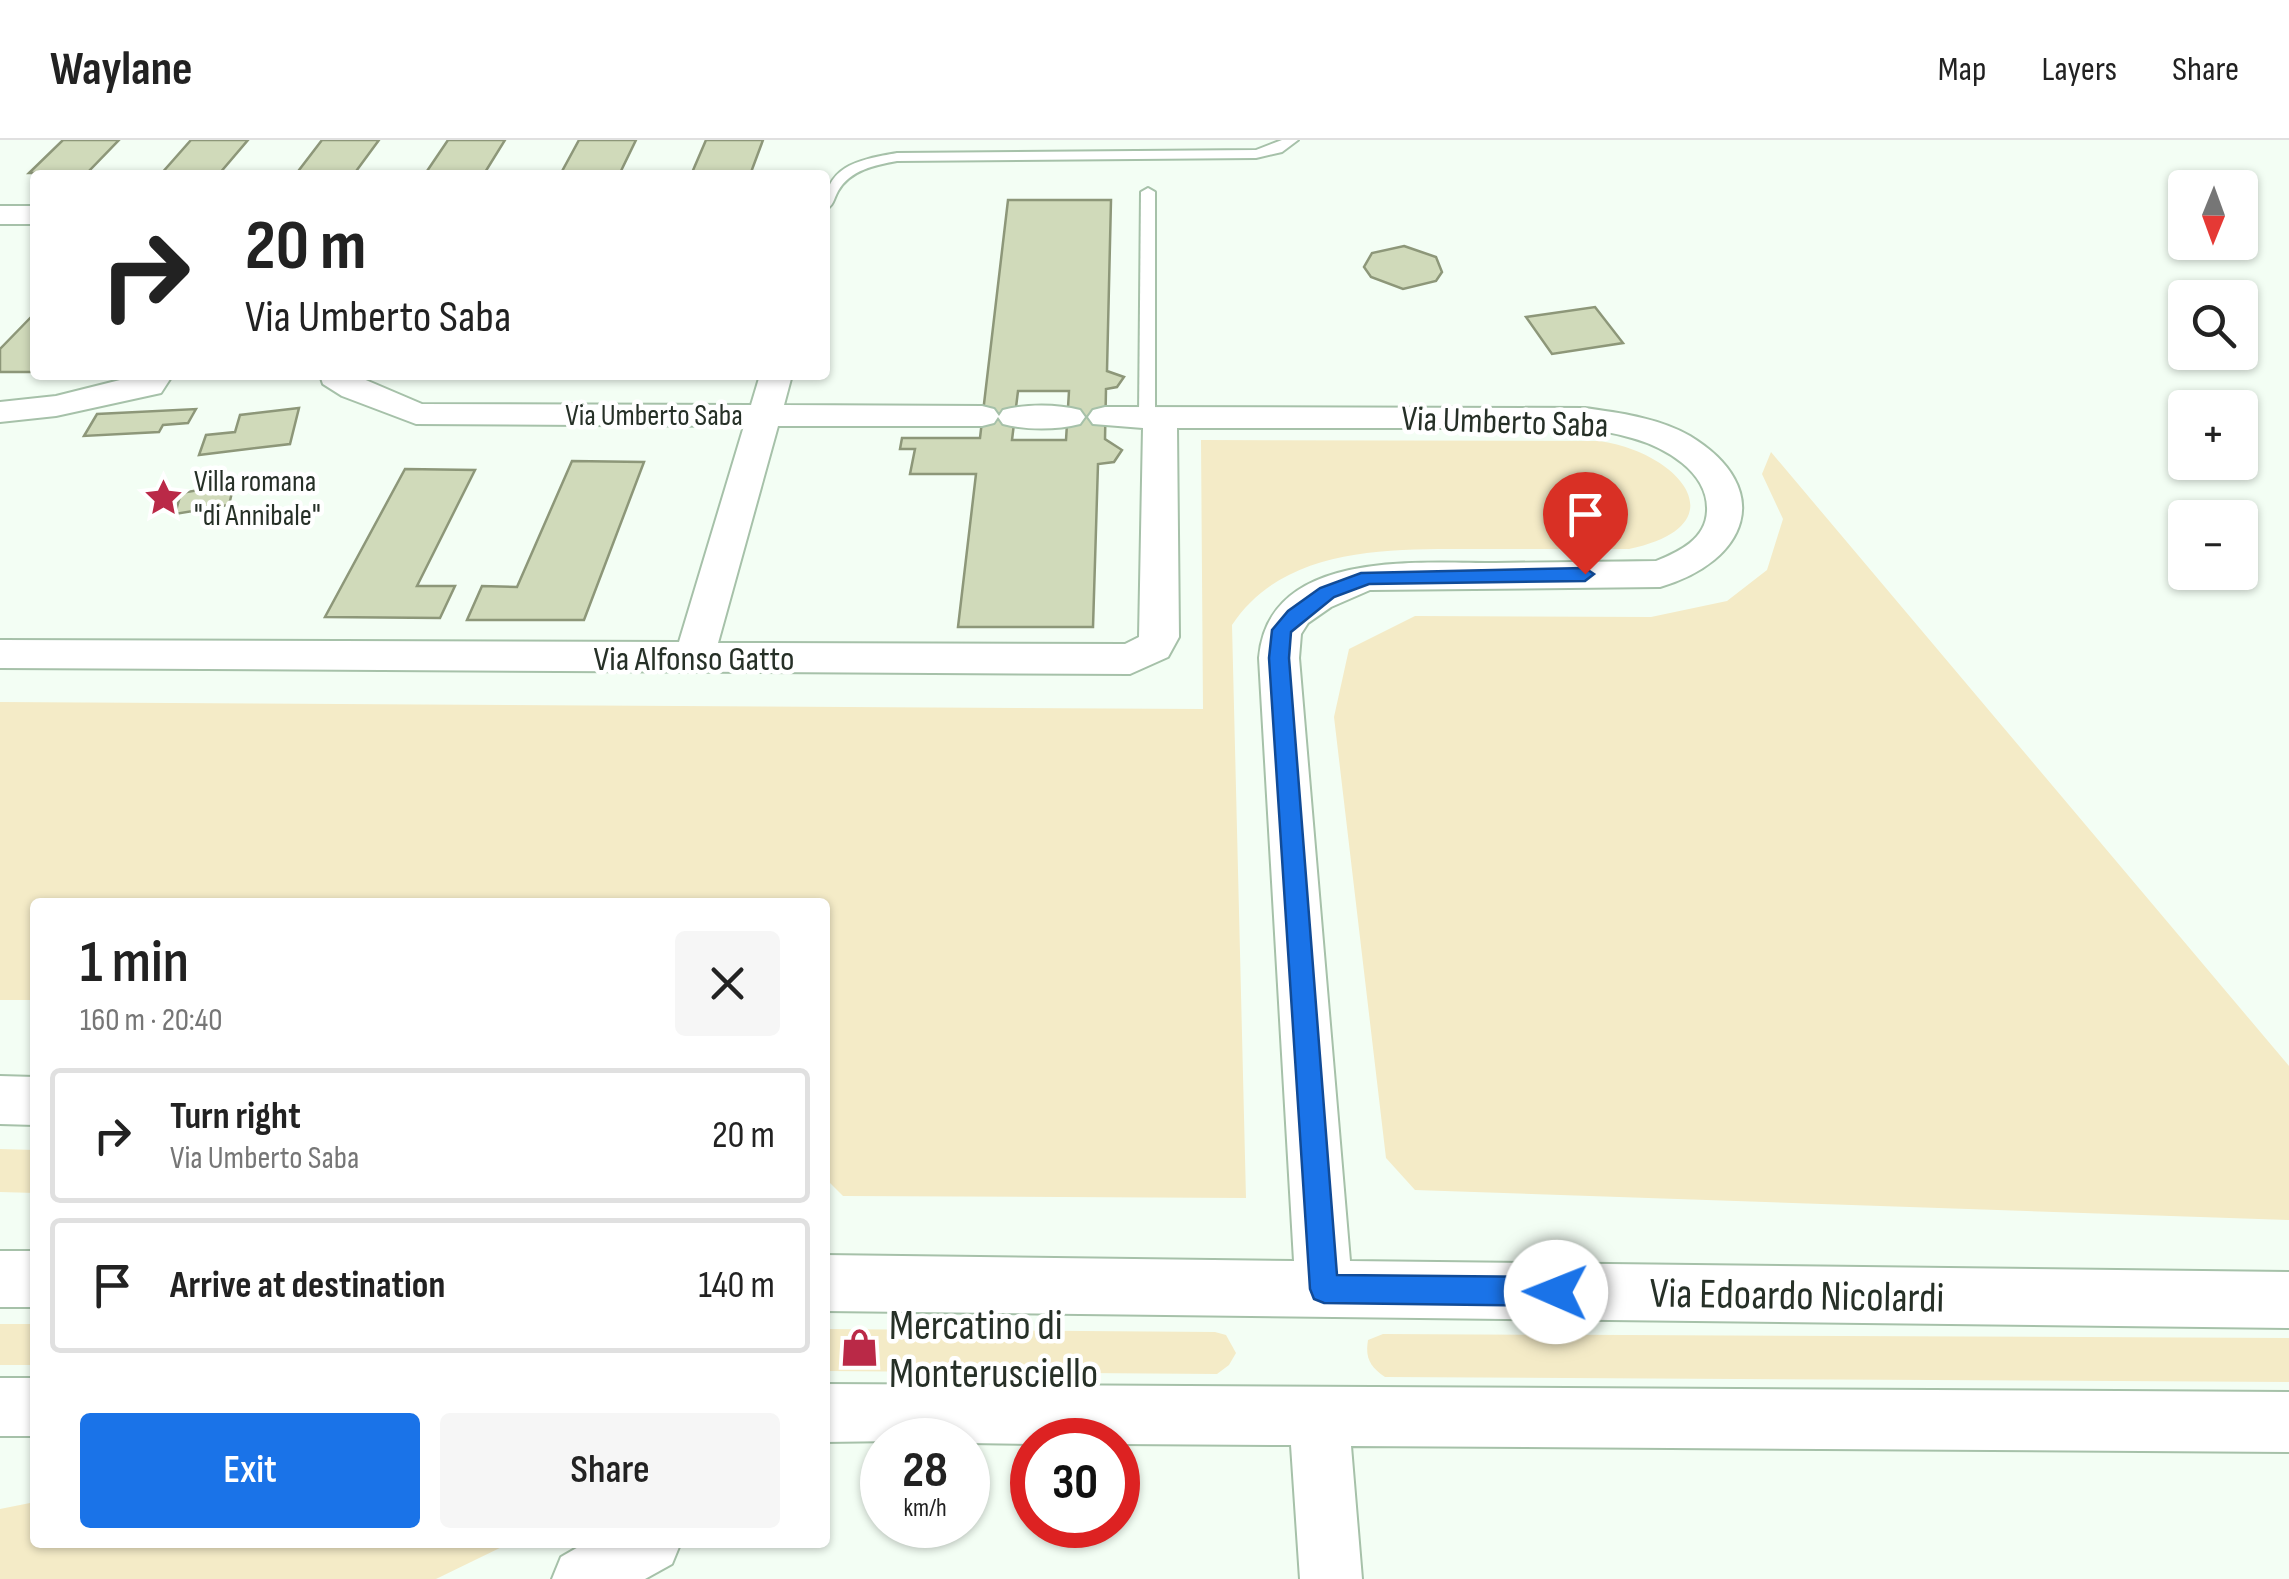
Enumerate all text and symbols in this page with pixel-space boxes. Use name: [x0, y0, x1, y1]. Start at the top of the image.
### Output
text: Waylane: [50, 41, 193, 98]
text: Map: [1938, 48, 1986, 91]
text: Layers: [2041, 48, 2117, 91]
text: Share: [2172, 48, 2239, 91]
north arrow: [2168, 170, 2258, 260]
map controls: [2168, 170, 2258, 590]
text: 20 m: [245, 205, 366, 289]
icon: right: [80, 210, 210, 340]
button: search: [2168, 280, 2258, 370]
text: Via Umberto Saba: [245, 290, 511, 345]
button: +: [2168, 390, 2258, 480]
street label: Via Umberto Saba: [1401, 397, 1609, 448]
street label: Via Umberto Saba: [565, 398, 743, 434]
place label: Villa romana "di Annibale": [194, 464, 321, 534]
pin: [1543, 472, 1628, 575]
place icon: Villa romana "di Annibale": [143, 477, 185, 519]
icon: arrive: [1558, 487, 1613, 542]
button: −: [2168, 500, 2258, 590]
street label: Via Alfonso Gatto: [593, 638, 795, 681]
text: 1 min: [80, 927, 189, 999]
button: close: [675, 931, 780, 1036]
text: 160 m · 20:40: [80, 1001, 222, 1040]
text: Turn right: [170, 1094, 301, 1139]
icon: right: [85, 1108, 140, 1163]
text: 20 m: [712, 1113, 775, 1158]
text: Via Umberto Saba: [170, 1139, 359, 1178]
position arrow: [1504, 1240, 1608, 1344]
icon: arrive: [85, 1258, 140, 1313]
text: Arrive at destination: [170, 1263, 445, 1308]
text: 140 m: [698, 1263, 775, 1308]
street label: Via Edoardo Nicolardi: [1649, 1268, 1945, 1325]
place label: Mercatino di Monterusciello: [889, 1301, 1098, 1400]
shop icon: Mercatino di Monterusciello: [838, 1327, 880, 1369]
button: Exit: [80, 1413, 420, 1528]
button: Share: [440, 1413, 780, 1528]
speed limit sign: 30: [1010, 1418, 1140, 1548]
text: 28: [902, 1441, 948, 1501]
text: km/h: [903, 1493, 947, 1524]

